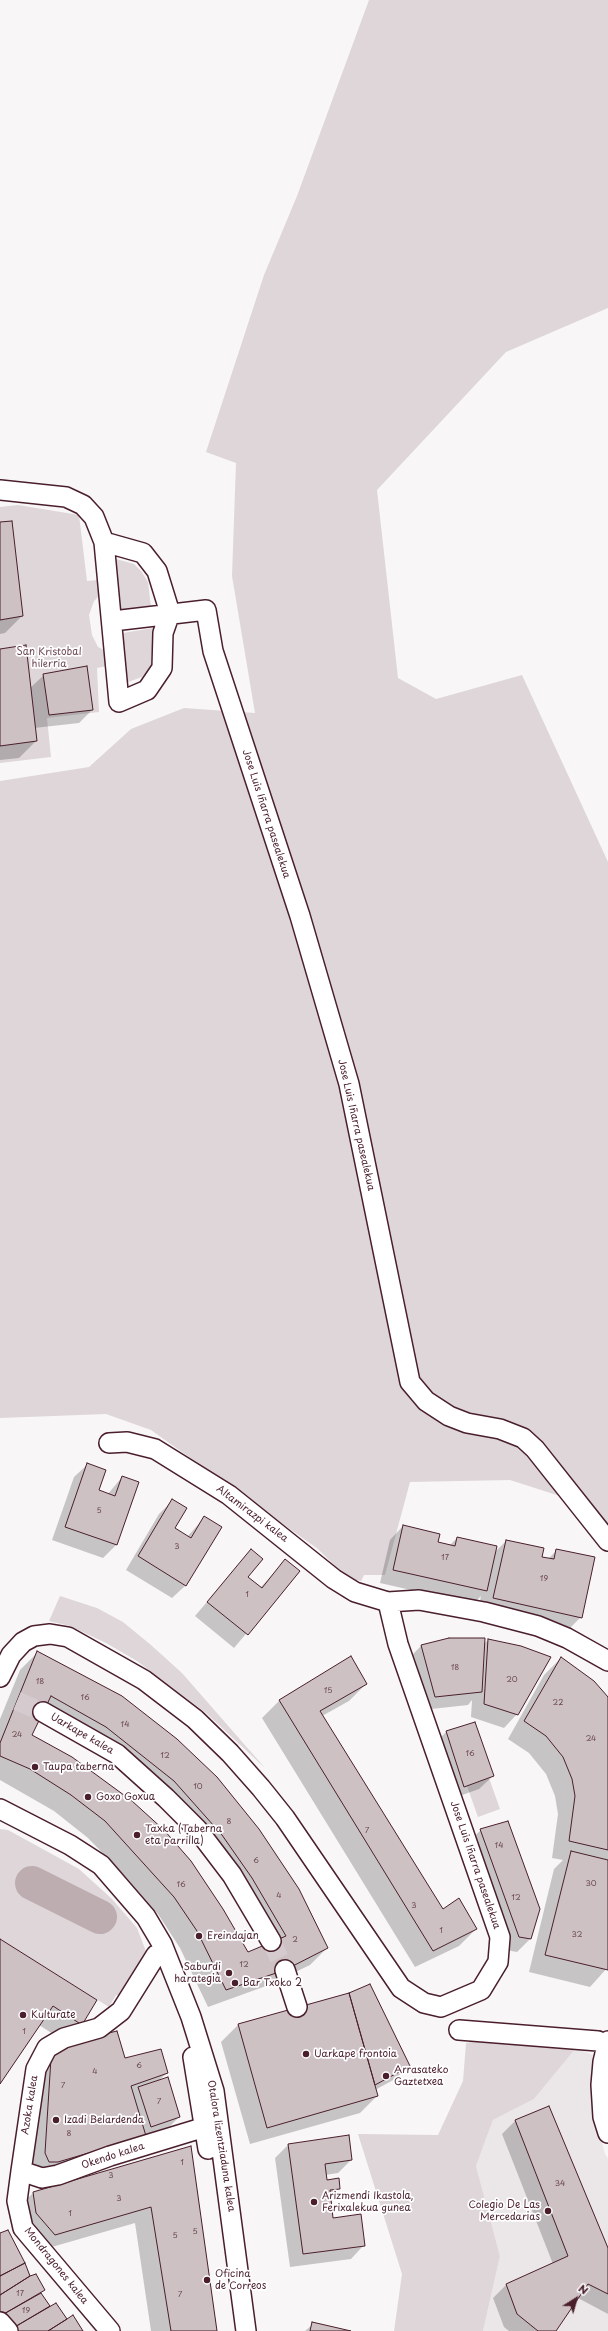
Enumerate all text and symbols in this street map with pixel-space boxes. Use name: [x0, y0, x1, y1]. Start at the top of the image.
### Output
park label: San Kristobal hilerria: [17, 646, 81, 670]
street label: Jose Luis Iñarra pasealekua: [239, 748, 293, 880]
street label: Jose Luis Iñarra pasealekua: [335, 1058, 377, 1192]
street label: Altamirazpi kalea: [214, 1483, 290, 1545]
house number: 5: [96, 1506, 102, 1516]
house number: 3: [174, 1542, 180, 1552]
house number: 17: [441, 1553, 449, 1563]
house number: 19: [540, 1574, 548, 1584]
house number: 1: [245, 1590, 249, 1600]
house number: 18: [451, 1663, 459, 1673]
house number: 20: [506, 1675, 518, 1685]
house number: 18: [36, 1677, 44, 1687]
house number: 15: [324, 1686, 332, 1696]
house number: 16: [80, 1693, 90, 1703]
house number: 22: [553, 1698, 563, 1708]
street label: Uarkape kalea: [48, 1711, 116, 1757]
house number: 14: [121, 1720, 129, 1730]
house number: 24: [12, 1730, 22, 1740]
house number: 24: [586, 1734, 596, 1744]
house number: 16: [465, 1749, 475, 1759]
house number: 12: [160, 1751, 170, 1761]
place label: Taupa taberna: [43, 1761, 114, 1773]
marker: Taupa taberna: [30, 1762, 40, 1772]
house number: 10: [193, 1782, 203, 1792]
place label: Goxo Goxua: [96, 1791, 155, 1803]
marker: Goxo Goxua: [83, 1792, 93, 1802]
street label: Jose Luis Iñarra pasealekua: [447, 1799, 503, 1931]
house number: 8: [227, 1817, 231, 1827]
place label: Taxka (Taberna eta parrilla): [145, 1823, 222, 1846]
house number: 7: [365, 1826, 369, 1836]
marker: Taxka (Taberna eta parrilla): [132, 1830, 142, 1840]
house number: 14: [495, 1841, 503, 1851]
house number: 6: [253, 1856, 259, 1866]
house number: 30: [585, 1879, 597, 1889]
house number: 16: [176, 1880, 186, 1890]
house number: 4: [276, 1891, 282, 1901]
house number: 12: [511, 1893, 521, 1903]
house number: 3: [411, 1901, 417, 1911]
house number: 1: [439, 1926, 443, 1936]
place label: Ereindajan: [207, 1930, 259, 1942]
house number: 32: [572, 1930, 582, 1940]
marker: Ereindajan: [194, 1931, 204, 1941]
house number: 2: [292, 1935, 298, 1945]
house number: 12: [239, 1960, 249, 1970]
place label: Saburdi harategia: [174, 1961, 221, 1984]
marker: Saburdi harategia: [224, 1968, 234, 1978]
place label: Bar Txoko 2: [243, 1977, 302, 1989]
marker: Bar Txoko 2: [230, 1978, 240, 1988]
place label: Kulturate: [31, 2009, 76, 2021]
marker: Kulturate: [18, 2010, 28, 2020]
house number: 1: [22, 2027, 26, 2037]
place label: Uarkape frontoia: [314, 2048, 397, 2060]
marker: Uarkape frontoia: [301, 2049, 311, 2059]
house number: 6: [136, 2061, 142, 2071]
place label: Arrasateko Gaztetxea: [394, 2064, 448, 2088]
house number: 4: [92, 2067, 98, 2077]
marker: Arrasateko Gaztetxea: [381, 2071, 391, 2081]
street label: Azoka kalea: [19, 2074, 41, 2136]
street label: Otalora lizentziaduna kalea: [205, 2079, 237, 2213]
house number: 7: [61, 2081, 65, 2091]
house number: 7: [157, 2097, 161, 2107]
place label: Izadi Belardenda: [64, 2114, 144, 2126]
marker: Izadi Belardenda: [51, 2115, 61, 2125]
house number: 8: [67, 2129, 71, 2139]
street label: Okendo kalea: [80, 2140, 146, 2172]
house number: 1: [180, 2158, 184, 2168]
house number: 3: [108, 2171, 114, 2181]
house number: 34: [555, 2179, 565, 2189]
place label: Arizmendi Ikastola, Ferixalekua gunea: [322, 2190, 414, 2214]
house number: 3: [116, 2194, 122, 2204]
marker: Arizmendi Ikastola, Ferixalekua gunea: [309, 2197, 319, 2207]
place label: Colegio De Las Mercedarias: [468, 2199, 540, 2222]
marker: Colegio De Las Mercedarias: [543, 2206, 553, 2216]
house number: 1: [68, 2209, 72, 2219]
street label: Mondragones kalea: [21, 2225, 91, 2307]
house number: 5: [192, 2227, 198, 2237]
house number: 5: [172, 2231, 178, 2241]
place label: Oficina de Correos: [215, 2268, 266, 2292]
marker: Oficina de Correos: [202, 2275, 212, 2285]
north arrow: [556, 2279, 596, 2319]
text: N: [575, 2280, 592, 2298]
house number: 17: [16, 2289, 24, 2299]
house number: 7: [178, 2290, 182, 2300]
house number: 19: [22, 2306, 30, 2316]

